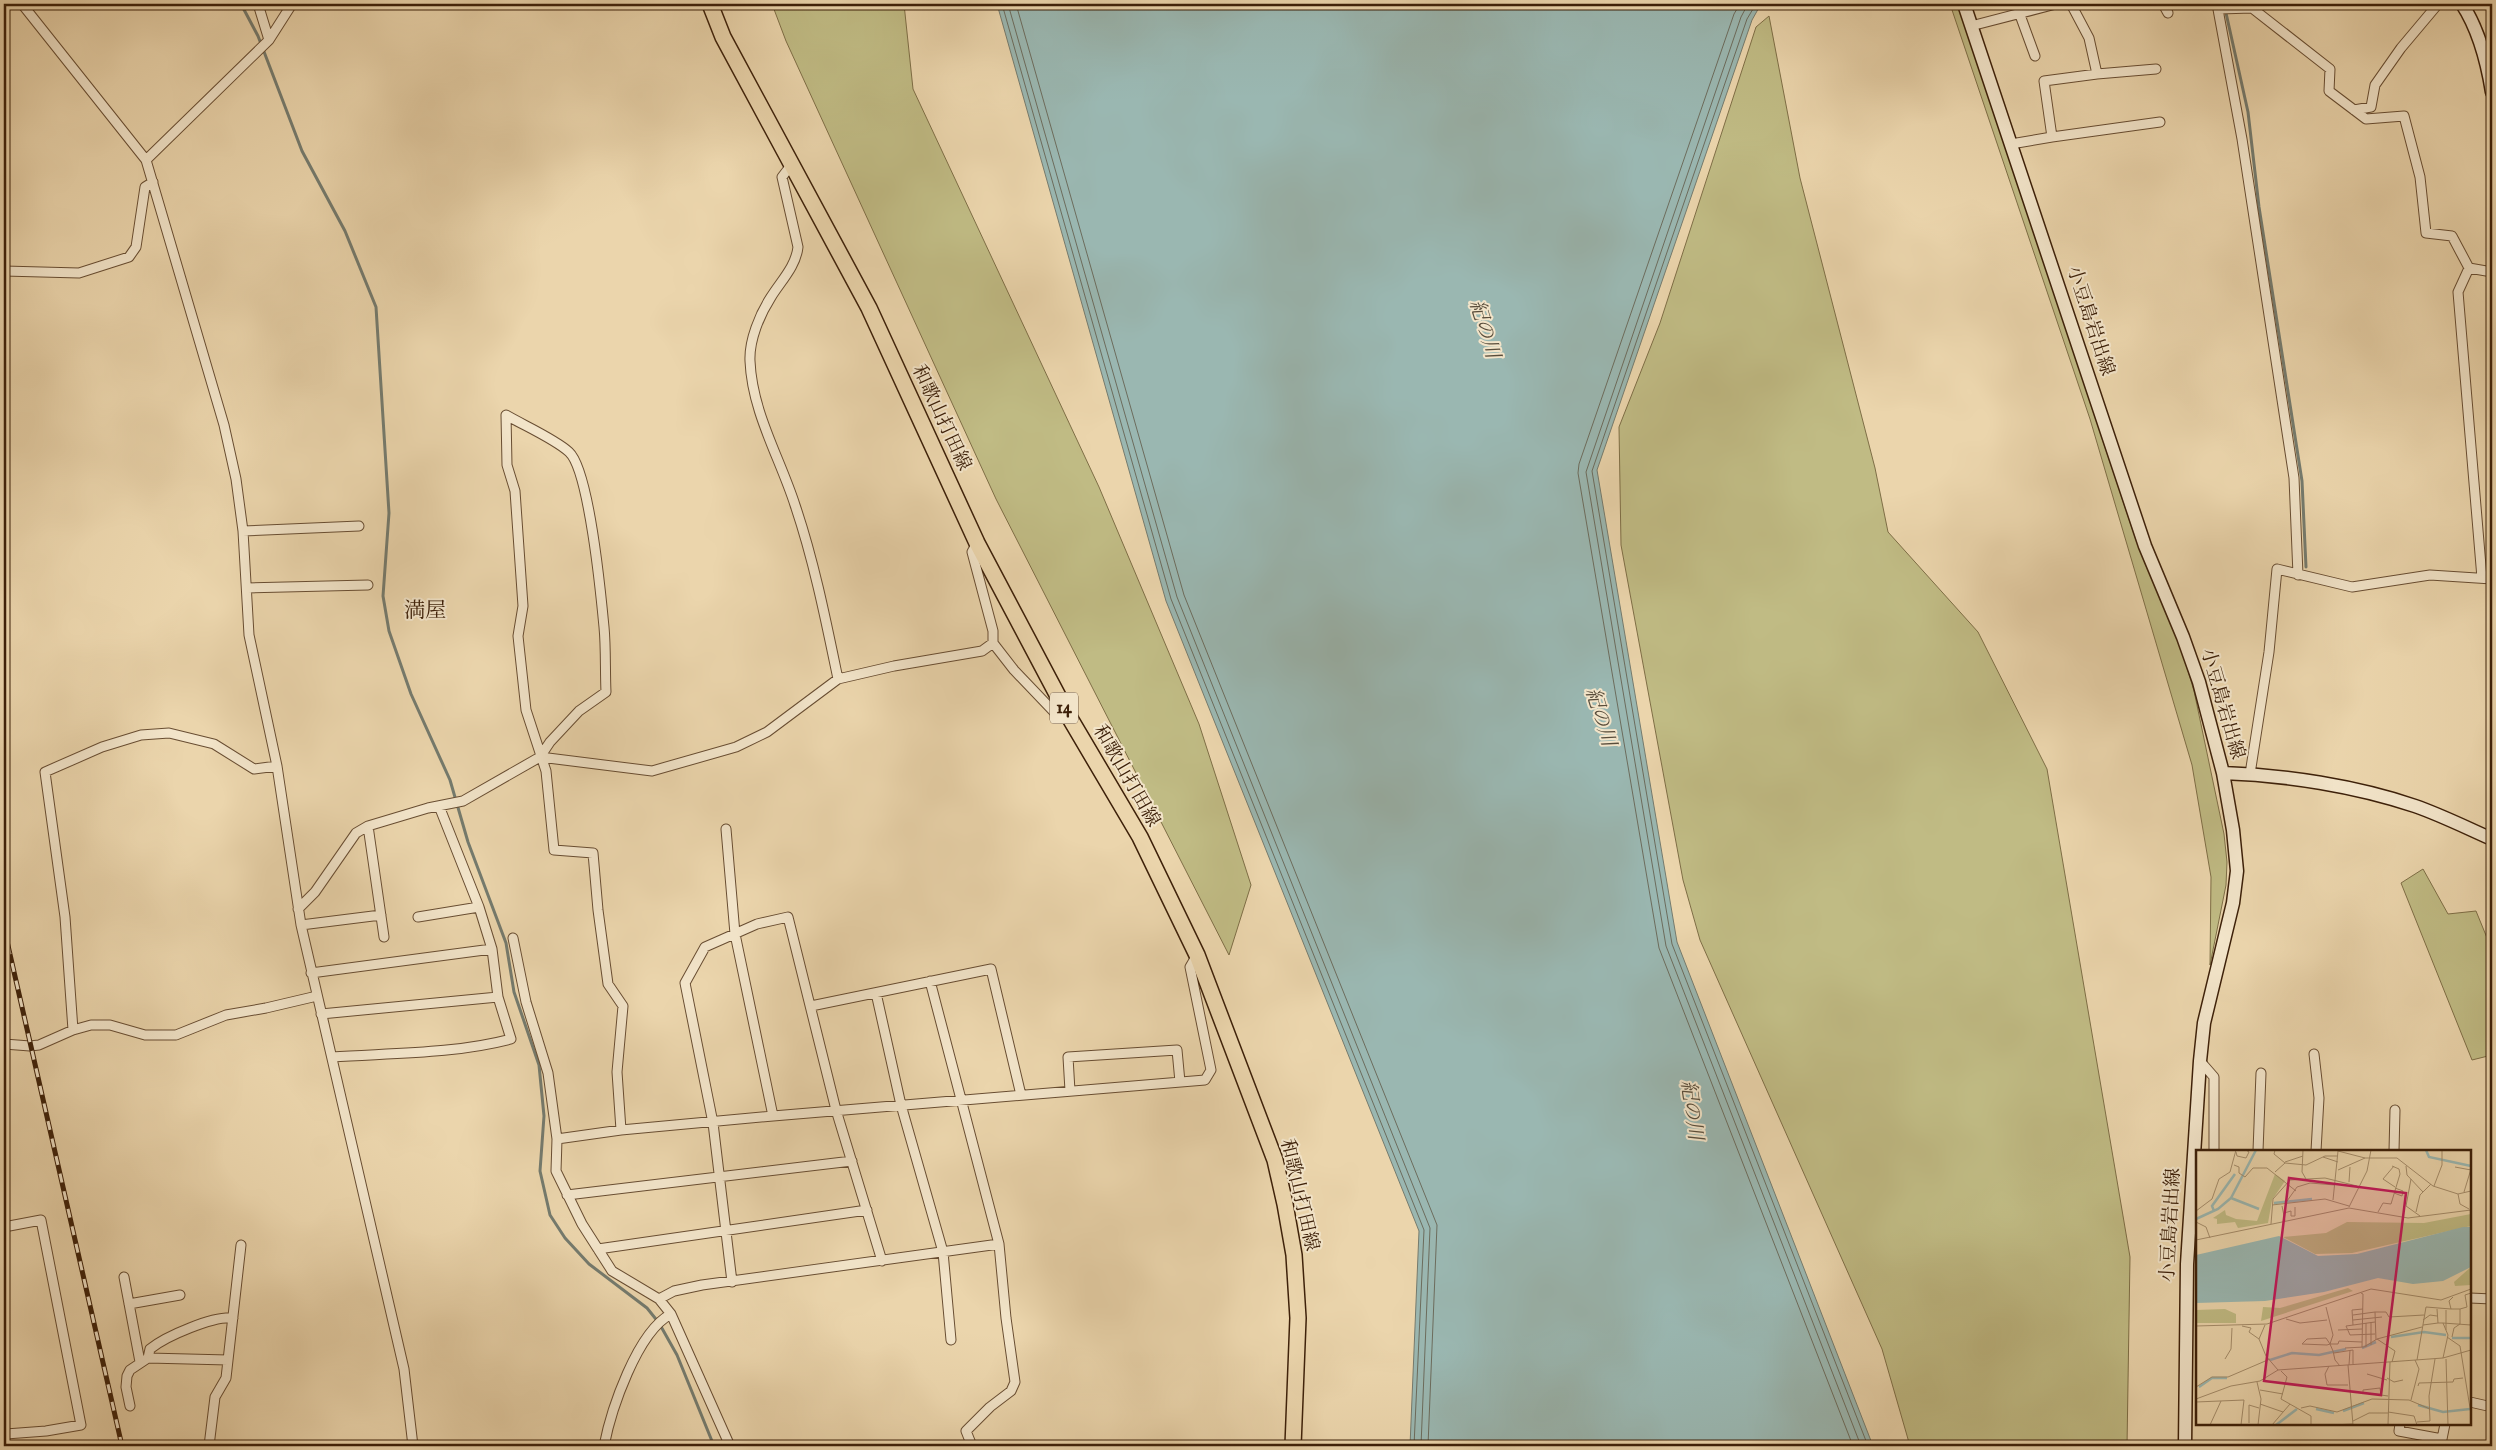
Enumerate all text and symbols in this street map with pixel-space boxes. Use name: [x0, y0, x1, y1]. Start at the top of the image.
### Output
street label: 小豆島岩出線: [2061, 263, 2119, 379]
water label: 紀の川: [1463, 297, 1505, 363]
street label: 和歌山打田線: [906, 361, 976, 475]
district label: 満屋: [404, 598, 446, 625]
street label: 小豆島岩出線: [2195, 646, 2249, 762]
water label: 紀の川: [1579, 685, 1621, 751]
road number: 14: [1050, 692, 1078, 724]
street label: 和歌山打田線: [1087, 721, 1165, 831]
water label: 紀の川: [1674, 1079, 1708, 1143]
street label: 和歌山打田線: [1274, 1137, 1324, 1253]
inset map: [2196, 1150, 2471, 1425]
street label: 小豆島岩出線: [2156, 1167, 2186, 1283]

